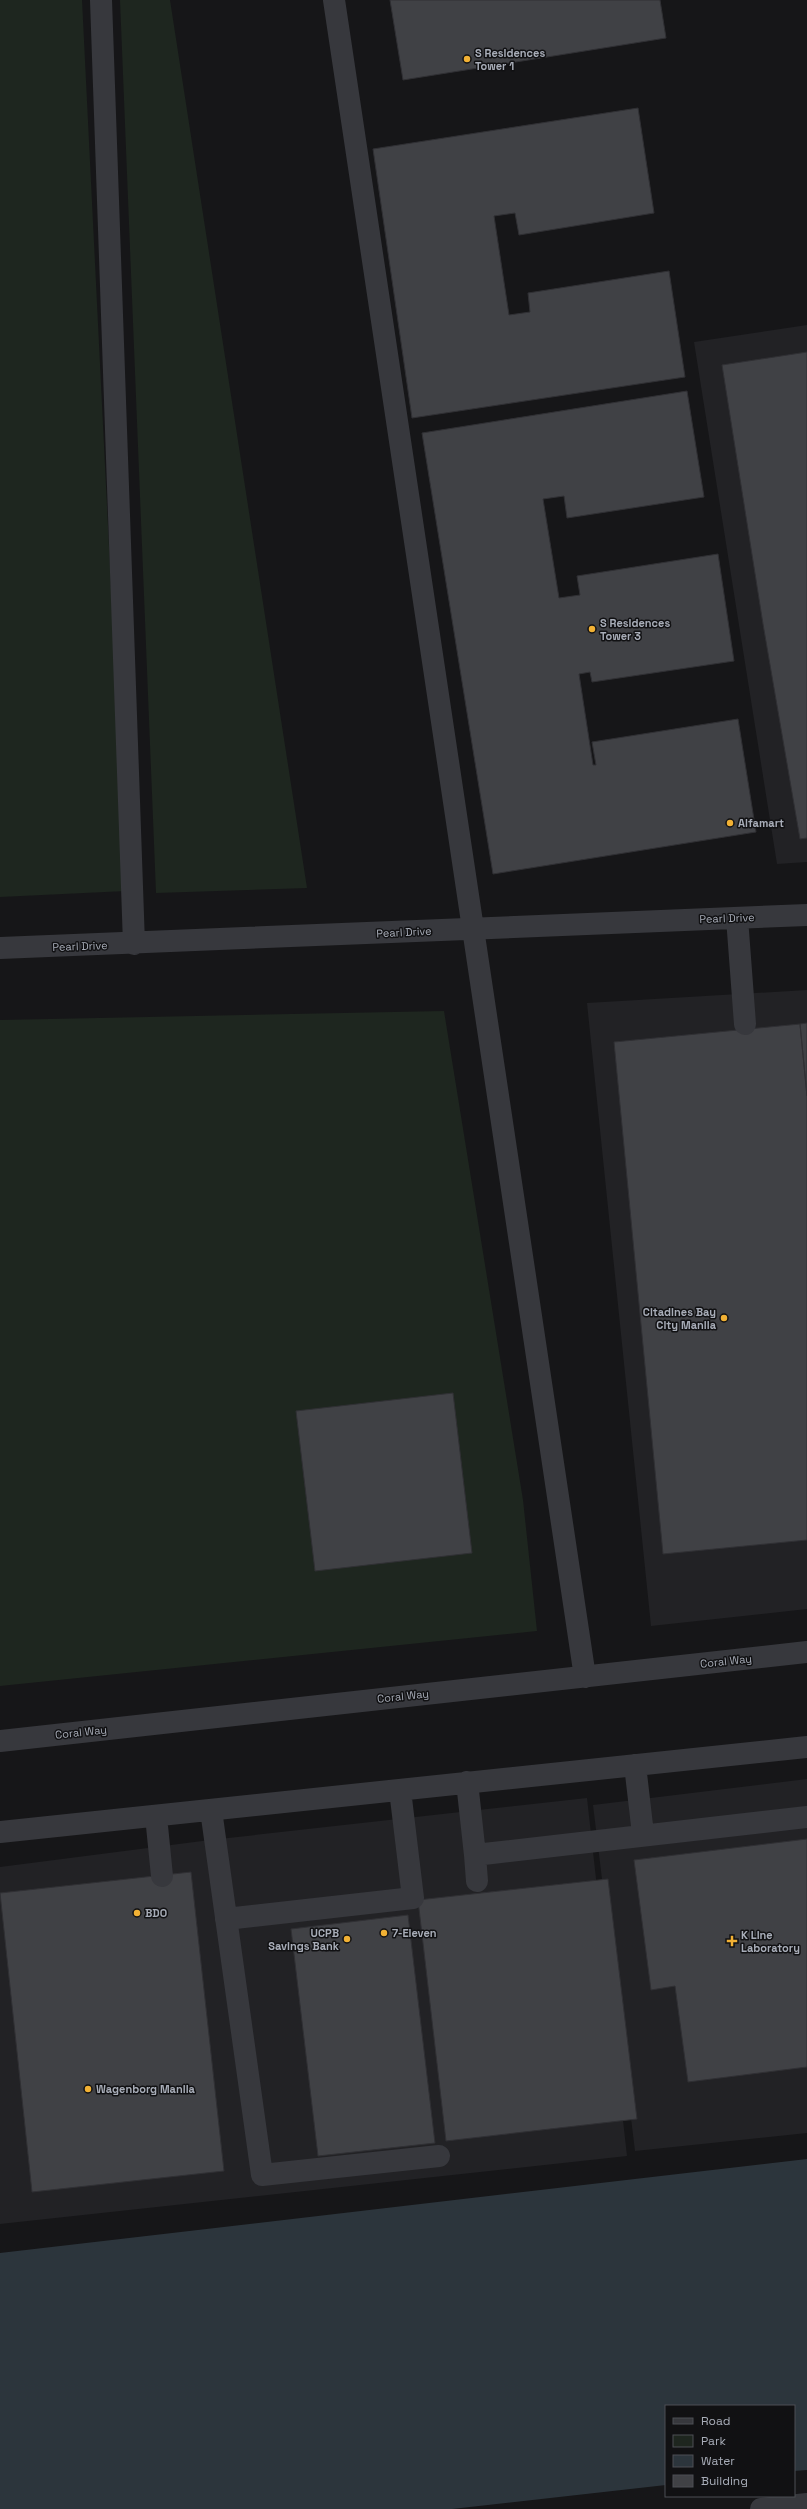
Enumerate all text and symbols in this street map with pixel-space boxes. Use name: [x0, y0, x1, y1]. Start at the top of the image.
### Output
place label: S Residences Tower 1: [475, 46, 545, 73]
marker: S Residences Tower 1: [462, 54, 472, 64]
place label: S Residences Tower 3: [600, 616, 670, 643]
marker: S Residences Tower 3: [587, 624, 597, 634]
place label: Alfamart: [738, 816, 784, 830]
marker: Alfamart: [725, 818, 735, 828]
street label: Pearl Drive: [699, 910, 755, 926]
street label: Pearl Drive: [376, 924, 432, 940]
street label: Pearl Drive: [52, 938, 108, 954]
place label: Citadines Bay City Manila: [643, 1305, 717, 1332]
marker: Citadines Bay City Manila: [719, 1313, 729, 1323]
street label: Coral Way: [699, 1651, 753, 1671]
street label: Coral Way: [376, 1686, 430, 1706]
street label: Coral Way: [54, 1722, 108, 1742]
place label: BDO: [145, 1906, 167, 1920]
marker: BDO: [132, 1908, 142, 1918]
place label: UCPB Savings Bank: [268, 1926, 340, 1953]
place label: 7-Eleven: [392, 1926, 437, 1940]
marker: 7-Eleven: [379, 1928, 389, 1938]
place label: K Line Laboratory: [741, 1928, 800, 1955]
marker: UCPB Savings Bank: [342, 1934, 352, 1944]
marker: K Line Laboratory: [726, 1935, 738, 1947]
place label: Wagenborg Manila: [96, 2082, 196, 2096]
marker: Wagenborg Manila: [83, 2084, 93, 2094]
legend: [665, 2405, 795, 2497]
text: Road: [701, 2413, 730, 2429]
text: Park: [701, 2433, 726, 2449]
text: Water: [701, 2453, 735, 2469]
text: Building: [701, 2473, 748, 2489]

